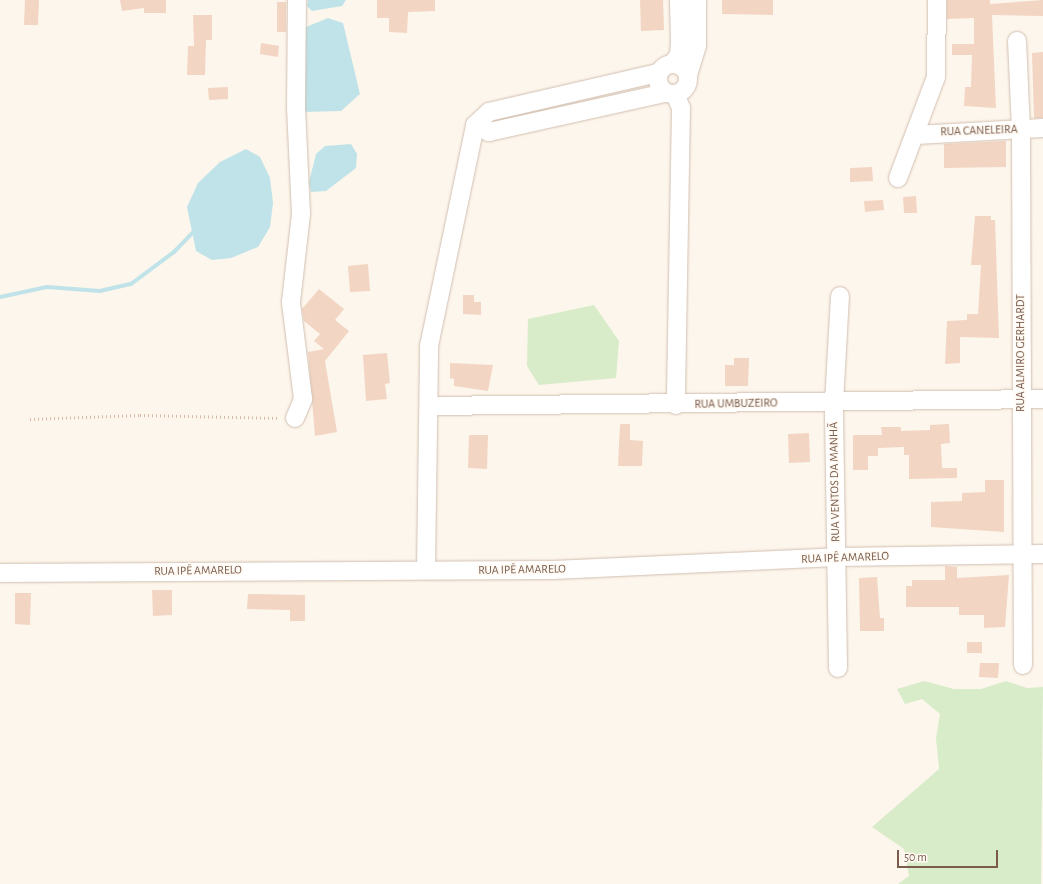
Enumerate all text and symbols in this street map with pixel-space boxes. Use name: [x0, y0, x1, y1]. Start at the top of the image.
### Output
street label: RUA CANELEIRA: [940, 122, 1018, 140]
street label: RUA ALMIRO GERHARDT: [1014, 294, 1028, 412]
street label: RUA UMBUZEIRO: [694, 396, 778, 412]
street label: RUA VENTOS DA MANHÃ: [827, 422, 843, 542]
street label: RUA IPÊ AMARELO: [801, 549, 889, 567]
street label: RUA IPÊ AMARELO: [478, 562, 566, 578]
street label: RUA IPÊ AMARELO: [154, 563, 242, 579]
scale bar: [899, 842, 1000, 868]
text: 50 m: [904, 851, 927, 863]

